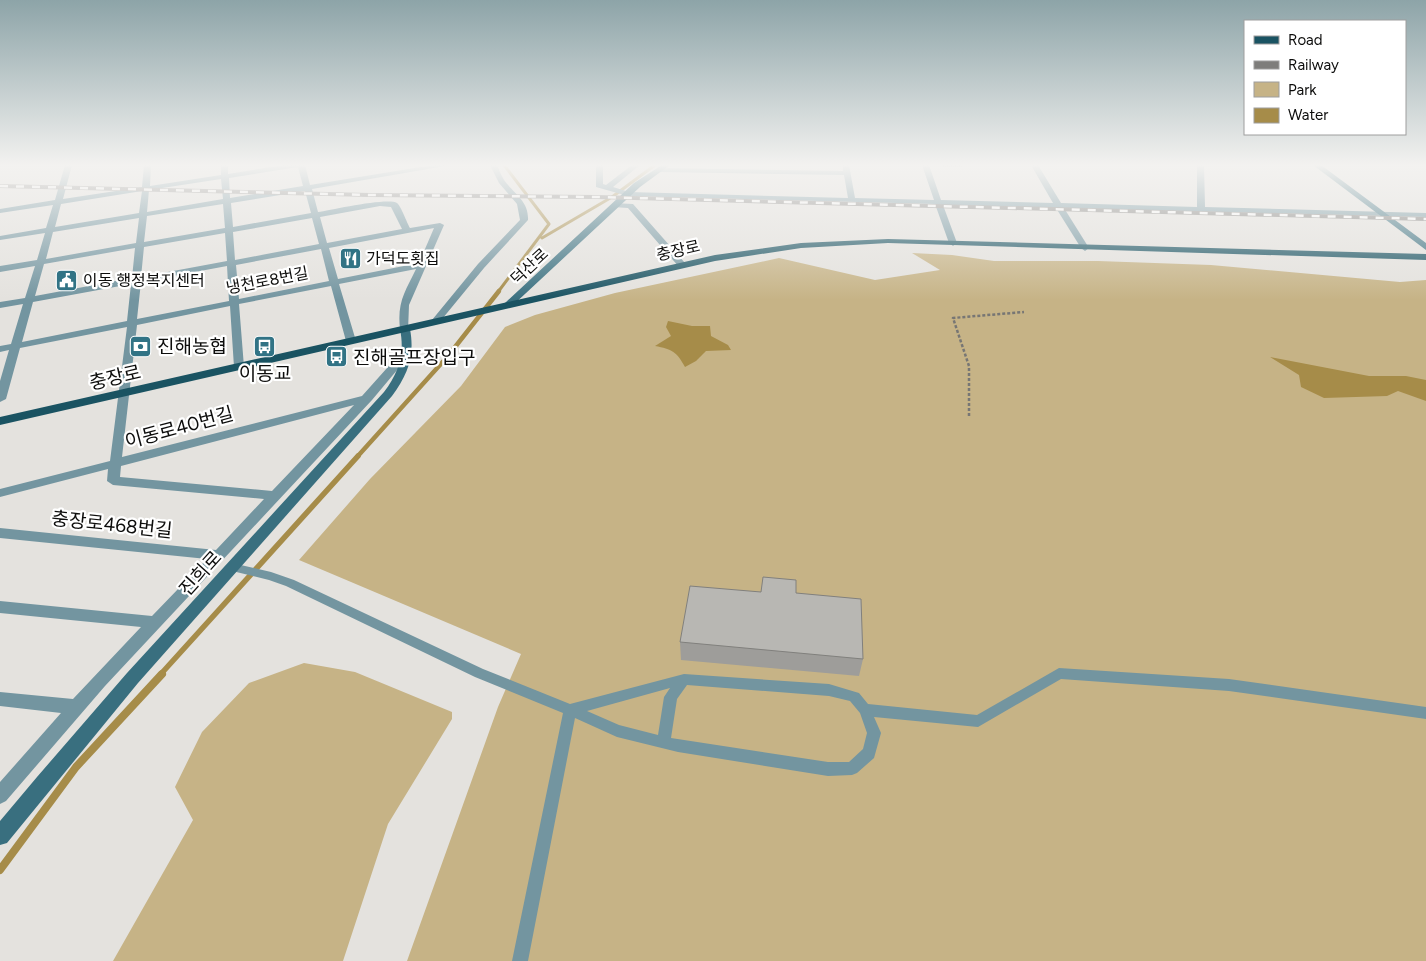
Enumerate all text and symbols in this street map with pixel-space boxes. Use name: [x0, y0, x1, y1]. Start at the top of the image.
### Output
legend: [1244, 20, 1406, 135]
text: Road: [1288, 31, 1323, 49]
text: Railway: [1288, 56, 1339, 74]
text: Park: [1288, 81, 1317, 99]
text: Water: [1288, 106, 1328, 124]
street label: 충장로: [654, 236, 702, 265]
street label: 덕산로: [507, 244, 552, 288]
restaurant icon: 가덕도횟집: [338, 246, 362, 270]
place label: 가덕도횟집: [366, 249, 440, 268]
street label: 냉천로8번길: [224, 263, 310, 298]
public building icon: 이동 행정복지센터: [55, 268, 79, 292]
place label: 이동 행정복지센터: [83, 271, 205, 290]
bank icon: 진해농협: [129, 334, 153, 358]
place label: 진해농협: [157, 335, 227, 358]
bus stop icon: 이동교: [253, 335, 277, 359]
bus stop icon: 진해골프장입구: [325, 345, 349, 369]
place label: 진해골프장입구: [353, 346, 475, 369]
street label: 충장로: [87, 360, 143, 395]
place label: 이동교: [239, 362, 291, 385]
street label: 이동로40번길: [122, 402, 236, 453]
street label: 충장로468번길: [50, 507, 174, 542]
street label: 진희로: [174, 546, 226, 601]

